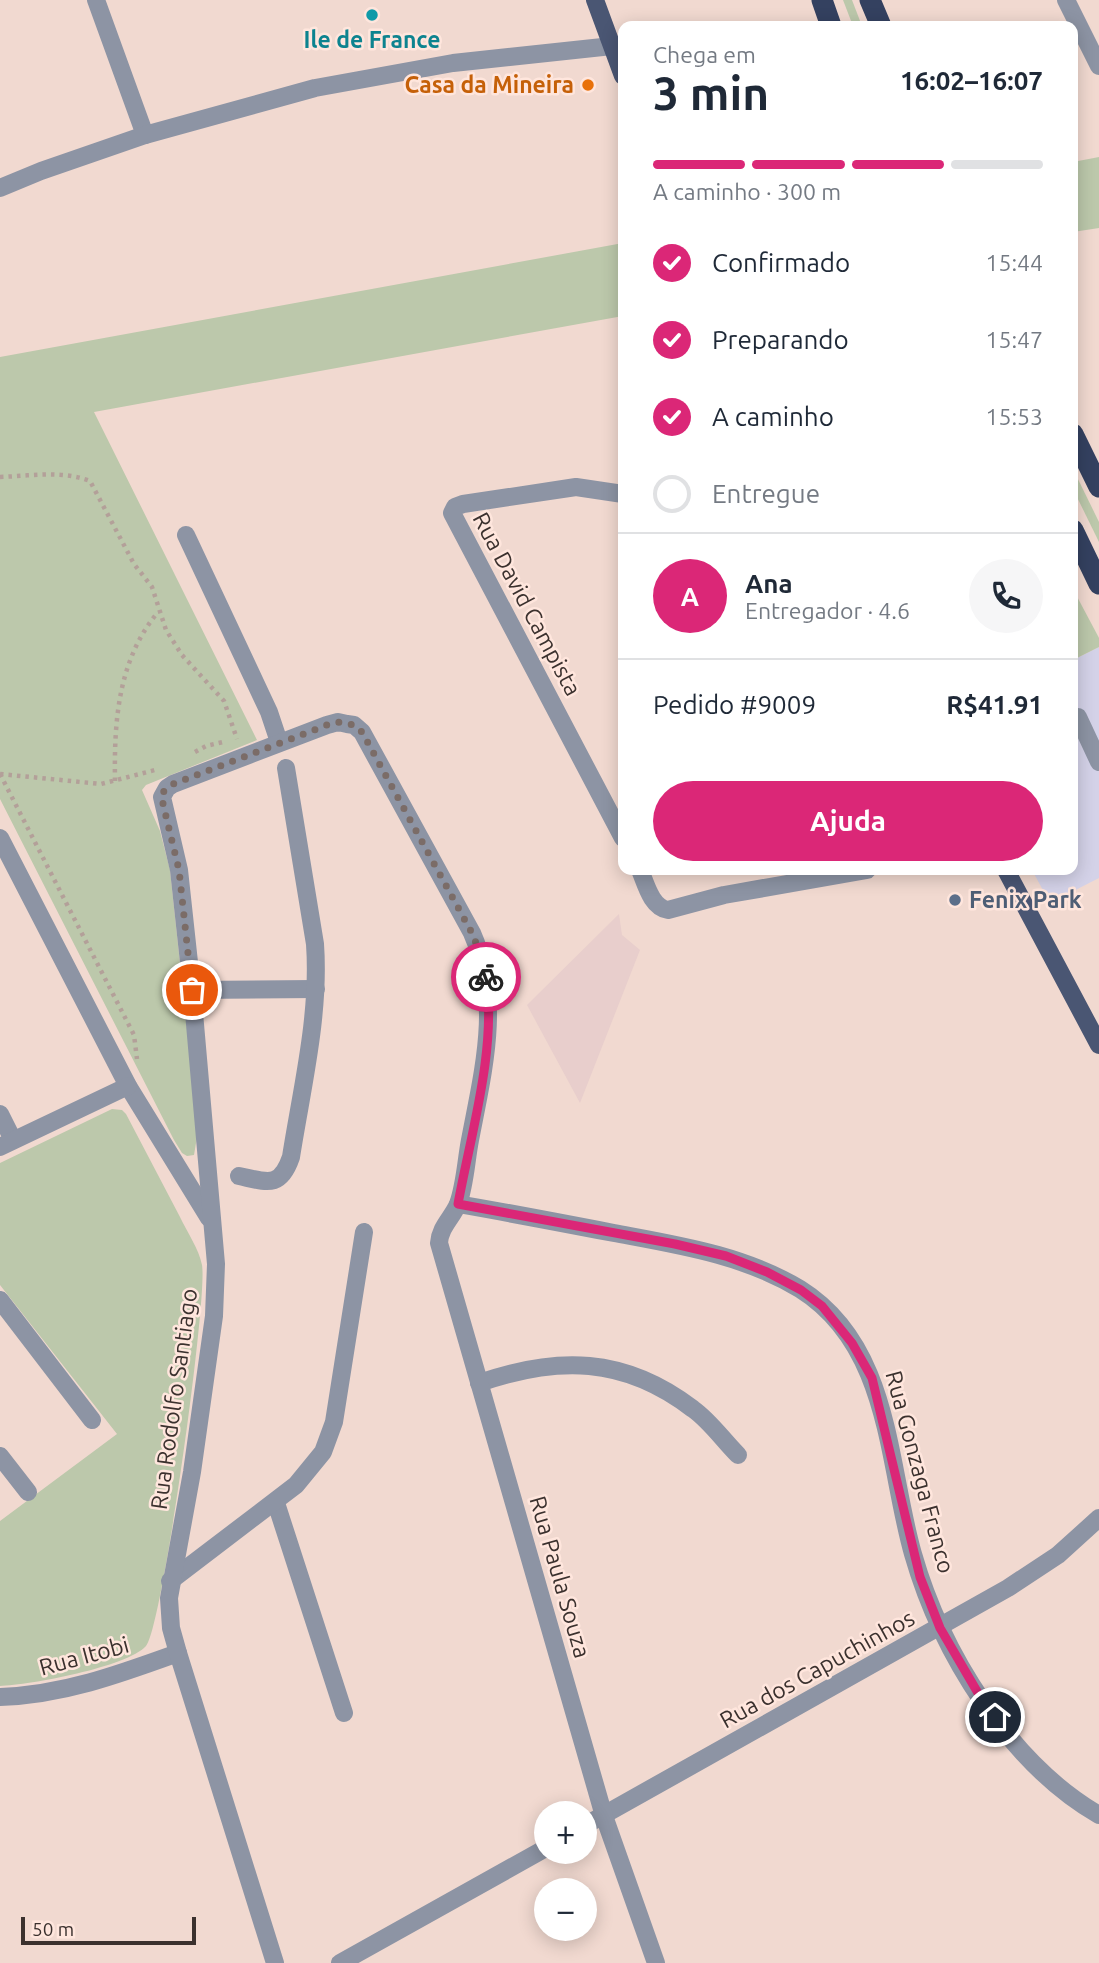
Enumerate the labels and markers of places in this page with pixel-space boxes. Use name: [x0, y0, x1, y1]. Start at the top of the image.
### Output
marker: Ile de France: [364, 7, 380, 23]
place label: Ile de France: [304, 27, 440, 52]
place label: Casa da Mineira: [404, 72, 574, 97]
marker: Casa da Mineira: [580, 77, 596, 93]
place label: Fenix Park: [969, 887, 1082, 912]
marker: Fenix Park: [947, 892, 963, 908]
pin: [162, 960, 222, 1020]
pin: [965, 1687, 1025, 1747]

